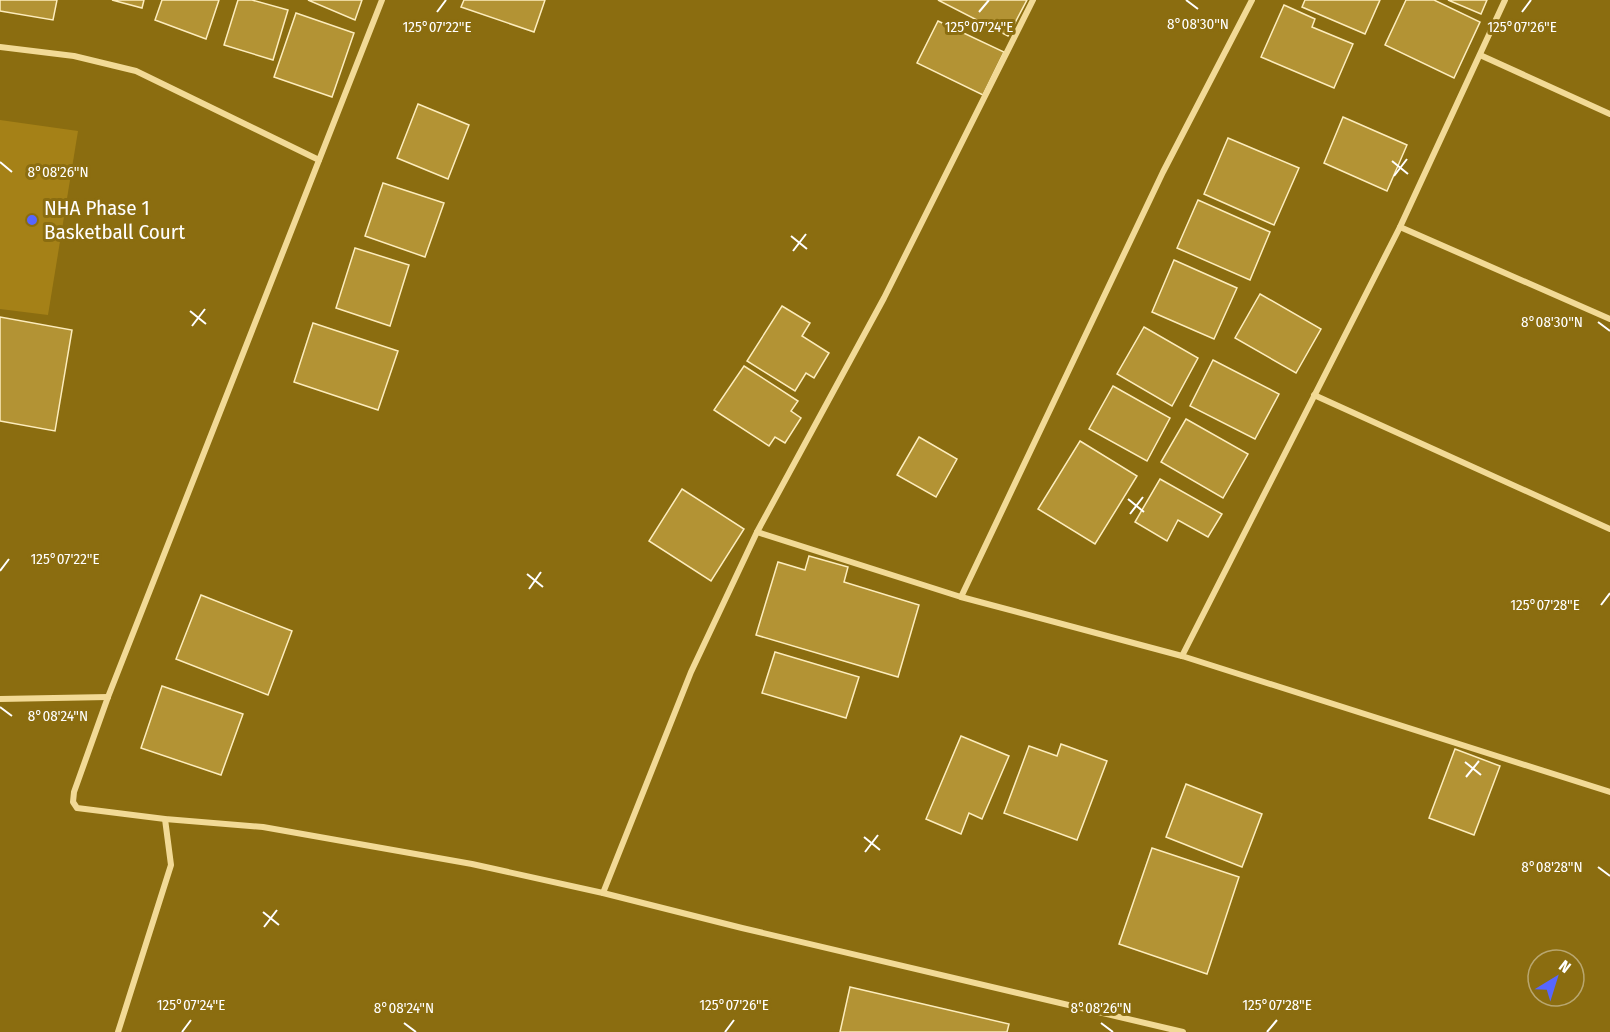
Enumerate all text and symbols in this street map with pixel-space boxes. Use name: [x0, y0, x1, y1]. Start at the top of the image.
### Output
text: 8°08'30"N: [1167, 15, 1229, 33]
text: 125°07'22"E: [403, 18, 471, 36]
text: 125°07'24"E: [945, 18, 1013, 36]
text: 125°07'26"E: [1487, 18, 1557, 36]
text: 8°08'26"N: [27, 163, 89, 181]
place label: NHA Phase 1 Basketball Court: [44, 195, 185, 245]
marker: NHA Phase 1 Basketball Court: [25, 213, 39, 227]
text: 8°08'30"N: [1521, 313, 1583, 331]
text: 125°07'22"E: [31, 550, 99, 568]
text: 125°07'28"E: [1510, 596, 1580, 614]
text: 8°08'24"N: [28, 707, 88, 725]
text: 8°08'28"N: [1521, 858, 1583, 876]
north arrow: [1526, 948, 1586, 1008]
text: N: [1555, 956, 1575, 977]
text: 125°07'24"E: [157, 996, 225, 1014]
text: 125°07'26"E: [699, 996, 769, 1014]
text: 125°07'28"E: [1242, 996, 1312, 1014]
text: 8°08'24"N: [374, 999, 434, 1017]
text: 8°08'26"N: [1070, 999, 1132, 1017]

